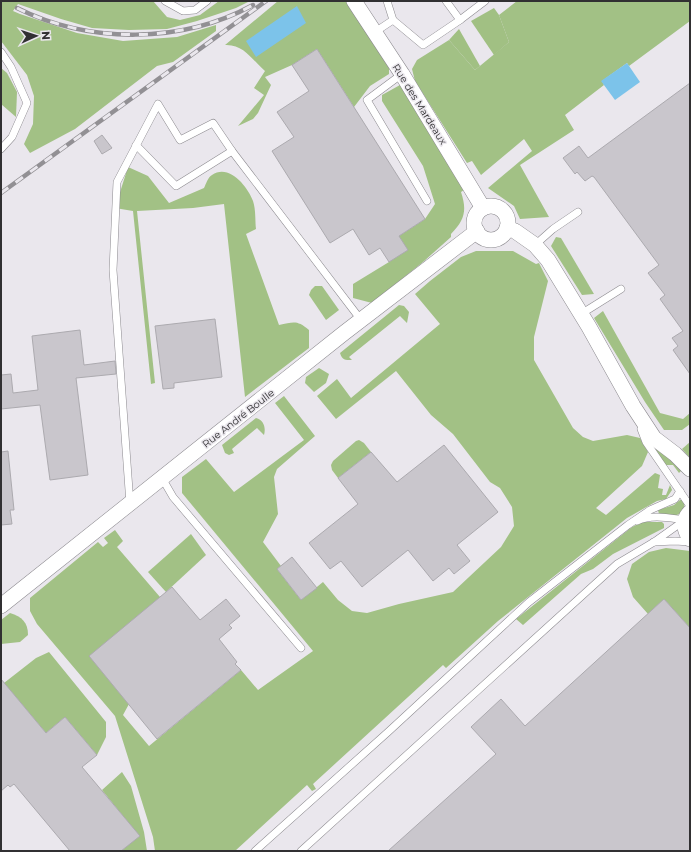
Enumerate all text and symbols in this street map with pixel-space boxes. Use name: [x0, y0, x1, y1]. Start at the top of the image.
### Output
north arrow: [16, 16, 56, 56]
text: N: [39, 31, 53, 40]
street label: Rue des Mardeaux: [389, 61, 450, 148]
street label: Rue André Boulle: [200, 386, 277, 451]

